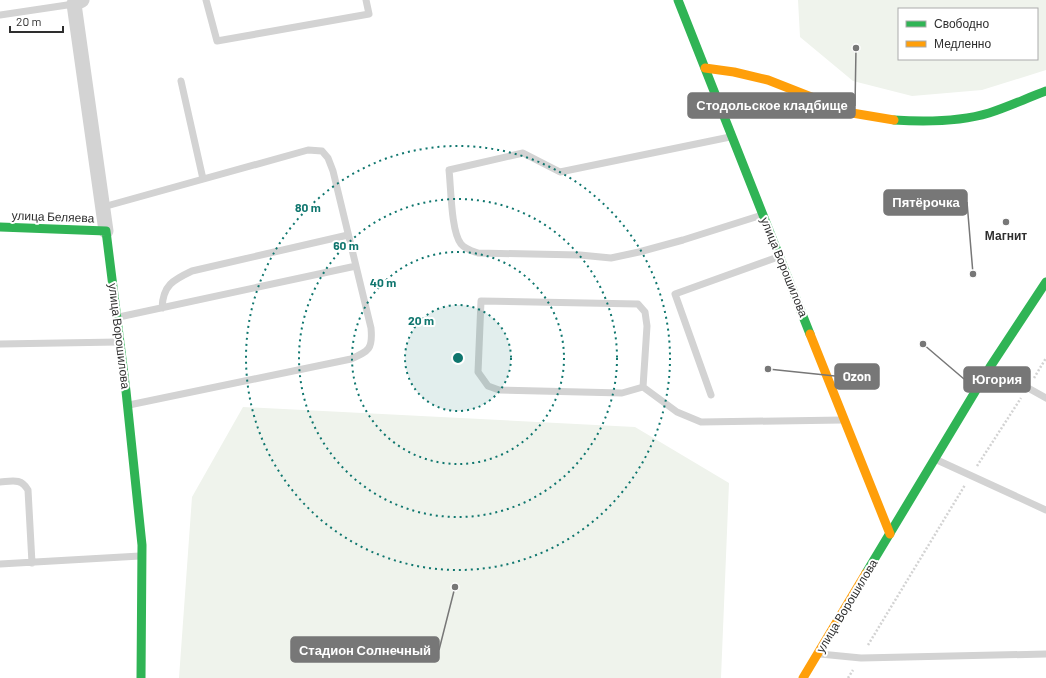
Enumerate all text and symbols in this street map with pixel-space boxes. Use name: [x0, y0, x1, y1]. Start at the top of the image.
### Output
scale bar: [10, 8, 63, 34]
legend: [898, 8, 1038, 60]
text: 20 m: [16, 14, 42, 28]
text: Свободно: [934, 16, 989, 31]
text: Медленно: [934, 36, 991, 51]
callout: Стодольское кладбище: [688, 93, 855, 118]
text: Стодольское кладбище: [696, 97, 848, 113]
callout: Пятёрочка: [884, 190, 967, 215]
text: Пятёрочка: [892, 194, 960, 210]
text: 80 m: [295, 200, 321, 214]
street label: улица Беляева: [11, 208, 95, 225]
street label: улица Ворошилова: [758, 215, 811, 319]
marker: Магнит: [1001, 217, 1011, 227]
place label: Магнит: [985, 228, 1027, 242]
text: 60 m: [333, 238, 359, 252]
text: 40 m: [370, 275, 396, 289]
street label: улица Ворошилова: [106, 282, 133, 390]
text: 20 m: [408, 313, 434, 327]
centre of rings: [451, 351, 465, 365]
callout: Ozon: [835, 364, 879, 389]
callout: Югория: [964, 367, 1030, 392]
text: Ozon: [843, 368, 871, 384]
text: Югория: [972, 371, 1022, 387]
street label: улица Ворошилова: [813, 556, 881, 655]
callout: Стадион Солнечный: [291, 637, 439, 662]
text: Стадион Солнечный: [299, 642, 431, 658]

